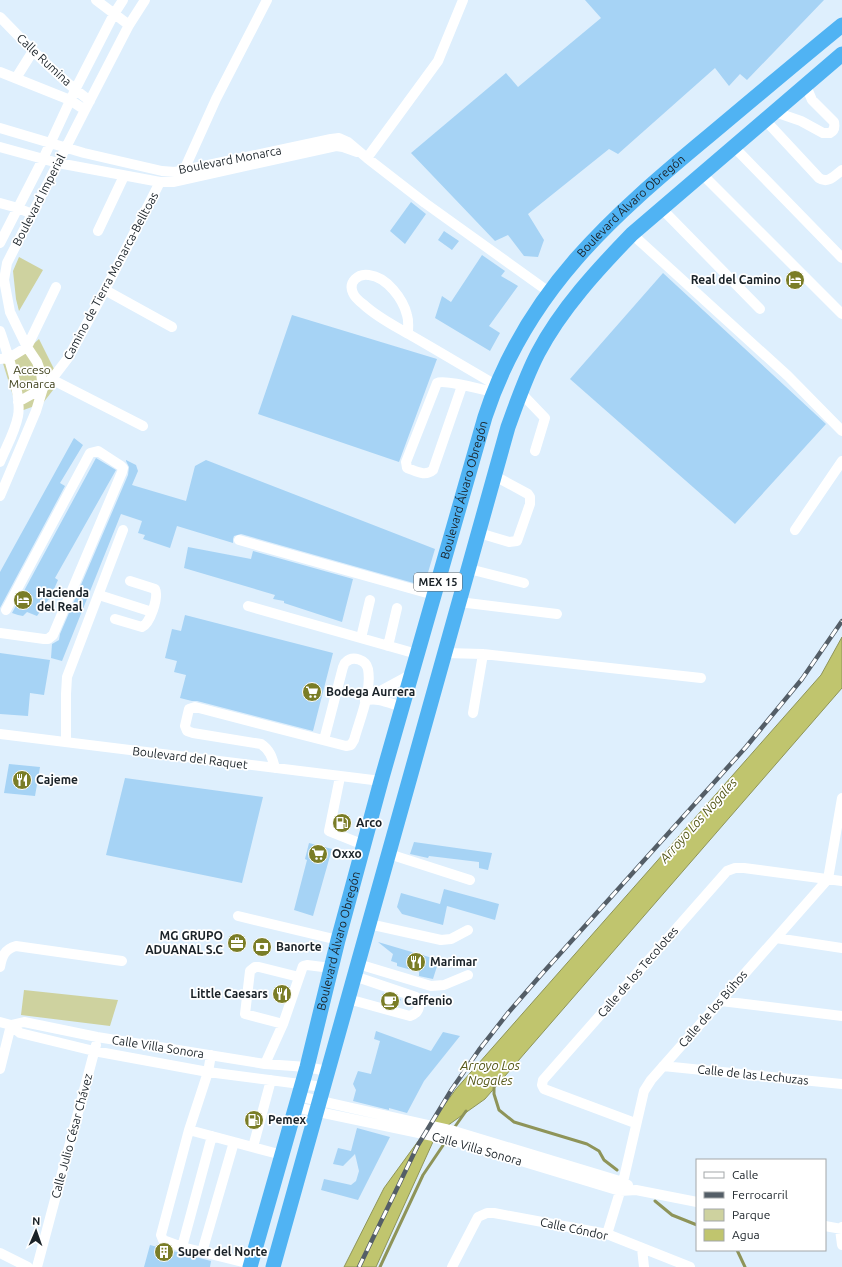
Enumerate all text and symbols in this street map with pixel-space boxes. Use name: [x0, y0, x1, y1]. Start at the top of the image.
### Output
street label: Calle Rumina: [14, 31, 74, 88]
street label: Boulevard Monarca: [177, 143, 282, 176]
street label: Boulevard Imperial: [10, 152, 67, 248]
street label: Boulevard Álvaro Obregón: [574, 152, 687, 260]
street label: Camino de Tierra Monarca-Belltoas: [61, 190, 160, 362]
hotel icon: Real del Camino: [784, 269, 806, 291]
place label: Real del Camino: [691, 273, 781, 286]
park label: Acceso Monarca: [9, 363, 55, 390]
street label: Boulevard Álvaro Obregón: [438, 419, 490, 561]
road number: MEX 15: [414, 573, 462, 591]
place label: Hacienda del Real: [37, 586, 89, 613]
hotel icon: Hacienda del Real: [12, 589, 34, 611]
supermarket icon: Bodega Aurrera: [301, 681, 323, 703]
place label: Bodega Aurrera: [326, 685, 415, 698]
street label: Boulevard del Raquet: [132, 744, 249, 771]
restaurant icon: Cajeme: [11, 769, 33, 791]
place label: Cajeme: [36, 773, 78, 786]
water label: Arroyo Los Nogales: [656, 775, 740, 866]
fuel station icon: Arco: [331, 812, 353, 834]
place label: Arco: [356, 816, 382, 829]
supermarket icon: Oxxo: [307, 843, 329, 865]
place label: Oxxo: [332, 847, 362, 860]
street label: Boulevard Álvaro Obregón: [314, 870, 362, 1012]
street label: Calle de los Tecolotes: [595, 924, 680, 1020]
place label: MG GRUPO ADUANAL S.C: [145, 929, 223, 956]
office icon: MG GRUPO ADUANAL S.C: [226, 932, 248, 954]
bank icon: Banorte: [251, 936, 273, 958]
place label: Banorte: [276, 940, 322, 953]
restaurant icon: Marimar: [405, 951, 427, 973]
place label: Marimar: [430, 955, 477, 968]
street label: Calle de los Búhos: [676, 968, 749, 1050]
restaurant icon: Little Caesars: [271, 983, 293, 1005]
place label: Little Caesars: [190, 987, 268, 1000]
cafe icon: Caffenio: [379, 990, 401, 1012]
place label: Caffenio: [404, 994, 453, 1007]
street label: Calle Villa Sonora: [111, 1033, 205, 1060]
water label: Arroyo Los Nogales: [459, 1058, 520, 1087]
street label: Calle de las Lechuzas: [697, 1062, 809, 1087]
street label: Calle Julio César Chávez: [49, 1072, 95, 1200]
fuel station icon: Pemex: [243, 1109, 265, 1131]
place label: Pemex: [268, 1113, 307, 1126]
street label: Calle Villa Sonora: [431, 1129, 524, 1168]
legend: [696, 1159, 826, 1251]
text: Calle: [732, 1168, 758, 1181]
text: Ferrocarril: [732, 1188, 788, 1201]
text: Parque: [732, 1208, 770, 1221]
north arrow: [16, 1211, 56, 1251]
text: N: [32, 1215, 41, 1227]
street label: Calle Cóndor: [539, 1215, 610, 1242]
text: Agua: [732, 1228, 760, 1241]
building icon: Super del Norte: [153, 1241, 175, 1263]
place label: Super del Norte: [178, 1245, 267, 1258]

